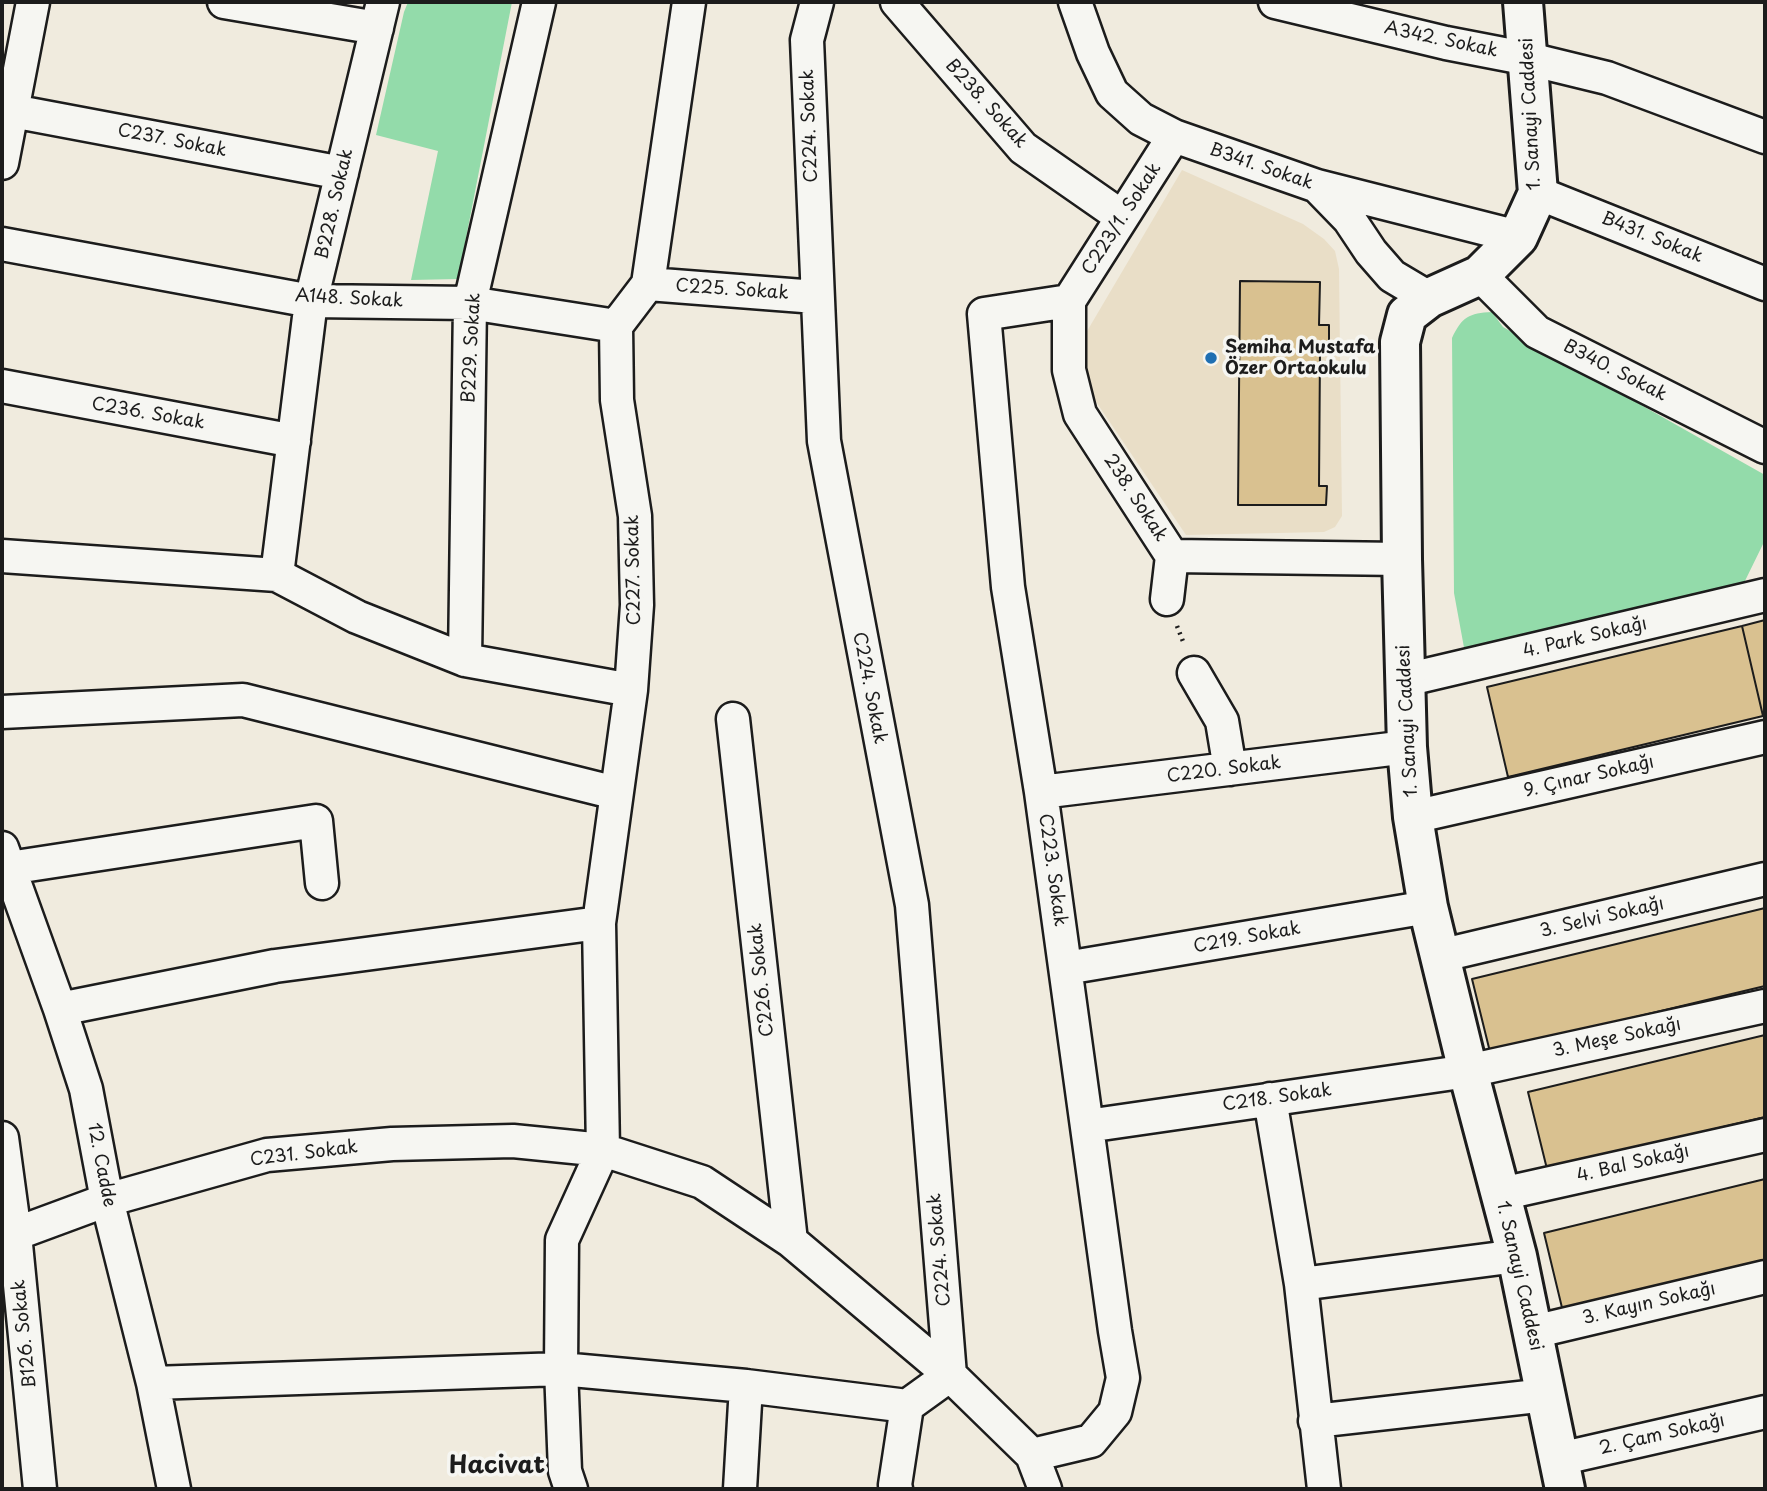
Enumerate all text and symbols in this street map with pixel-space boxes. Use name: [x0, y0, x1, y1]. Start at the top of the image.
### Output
street label: A342. Sokak: [1382, 17, 1500, 63]
street label: 1. Sanayi Caddesi: [1516, 37, 1546, 191]
street label: B238. Sokak: [941, 55, 1031, 153]
street label: C224. Sokak: [797, 69, 823, 183]
street label: C237. Sokak: [116, 120, 228, 162]
street label: B341. Sokak: [1206, 139, 1316, 195]
street label: B228. Sokak: [312, 147, 358, 261]
street label: C223/1. Sokak: [1078, 159, 1166, 279]
street label: B431. Sokak: [1598, 208, 1706, 268]
street label: C225. Sokak: [675, 275, 789, 305]
street label: A148. Sokak: [294, 285, 404, 313]
street label: B229. Sokak: [458, 292, 486, 404]
street label: B340. Sokak: [1560, 336, 1670, 406]
place label: Semiha Mustafa Özer Ortaokulu: [1225, 337, 1376, 380]
marker: Semiha Mustafa Özer Ortaokulu: [1203, 350, 1219, 366]
street label: C236. Sokak: [90, 393, 206, 435]
street label: 238. Sokak: [1099, 450, 1171, 546]
street label: C227. Sokak: [622, 514, 646, 626]
street label: 4. Park Sokağı: [1521, 613, 1649, 663]
street label: C224. Sokak: [848, 630, 890, 746]
street label: 1. Sanayi Caddesi: [1393, 644, 1423, 798]
street label: C220. Sokak: [1166, 752, 1282, 788]
street label: 9. Çınar Sokağı: [1522, 752, 1656, 802]
street label: C223. Sokak: [1033, 812, 1071, 928]
street label: 3. Selvi Sokağı: [1538, 893, 1666, 943]
street label: C219. Sokak: [1192, 918, 1302, 958]
street label: C226. Sokak: [745, 922, 779, 1038]
street label: 3. Meşe Sokağı: [1551, 1014, 1683, 1062]
street label: C218. Sokak: [1221, 1080, 1333, 1116]
street label: 12. Cadde: [82, 1121, 120, 1209]
street label: C231. Sokak: [249, 1137, 359, 1171]
street label: 4. Bal Sokağı: [1575, 1141, 1691, 1187]
street label: C224. Sokak: [924, 1193, 956, 1307]
street label: 1. Sanayi Caddesi: [1491, 1199, 1547, 1353]
street label: 3. Kayın Sokağı: [1580, 1278, 1718, 1330]
street label: B126. Sokak: [9, 1279, 41, 1389]
street label: 2. Çam Sokağı: [1597, 1410, 1727, 1460]
district label: Hacivat: [449, 1452, 545, 1480]

